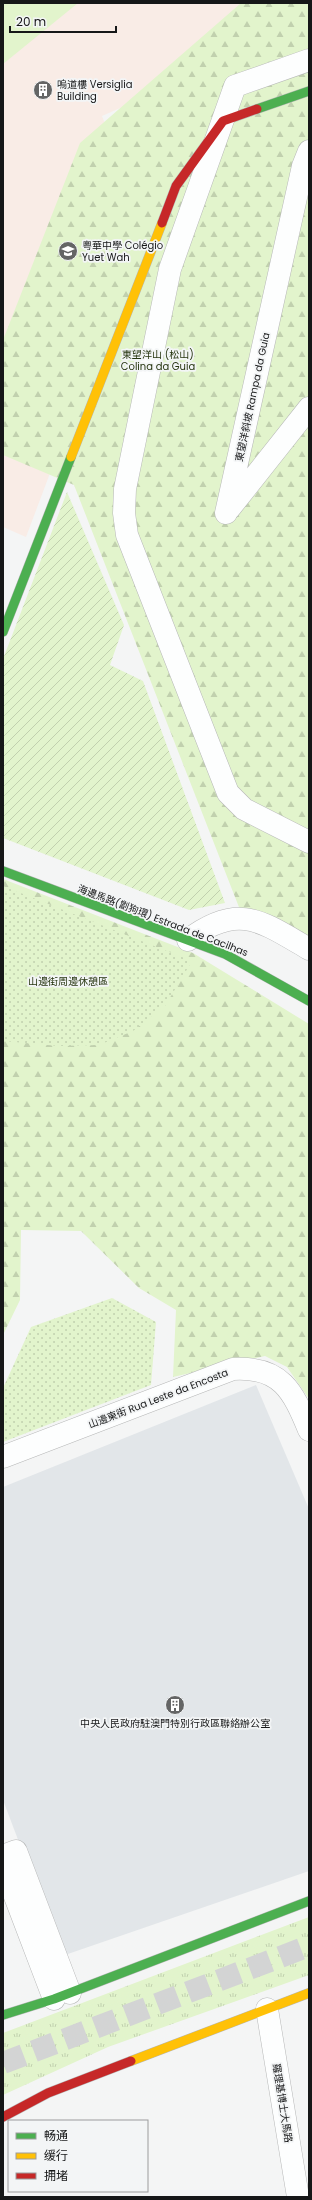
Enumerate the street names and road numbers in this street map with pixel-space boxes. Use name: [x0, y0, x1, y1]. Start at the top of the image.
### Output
street label: 東望洋斜坡 Rampa da Guia: [231, 331, 274, 463]
street label: 海邊馬路(劏狗環) Estrada de Cacilhas: [75, 881, 250, 960]
street label: 山邊東街 Rua Leste da Encosta: [86, 1365, 230, 1432]
street label: 羅理基博士大馬路: [269, 2062, 296, 2144]

